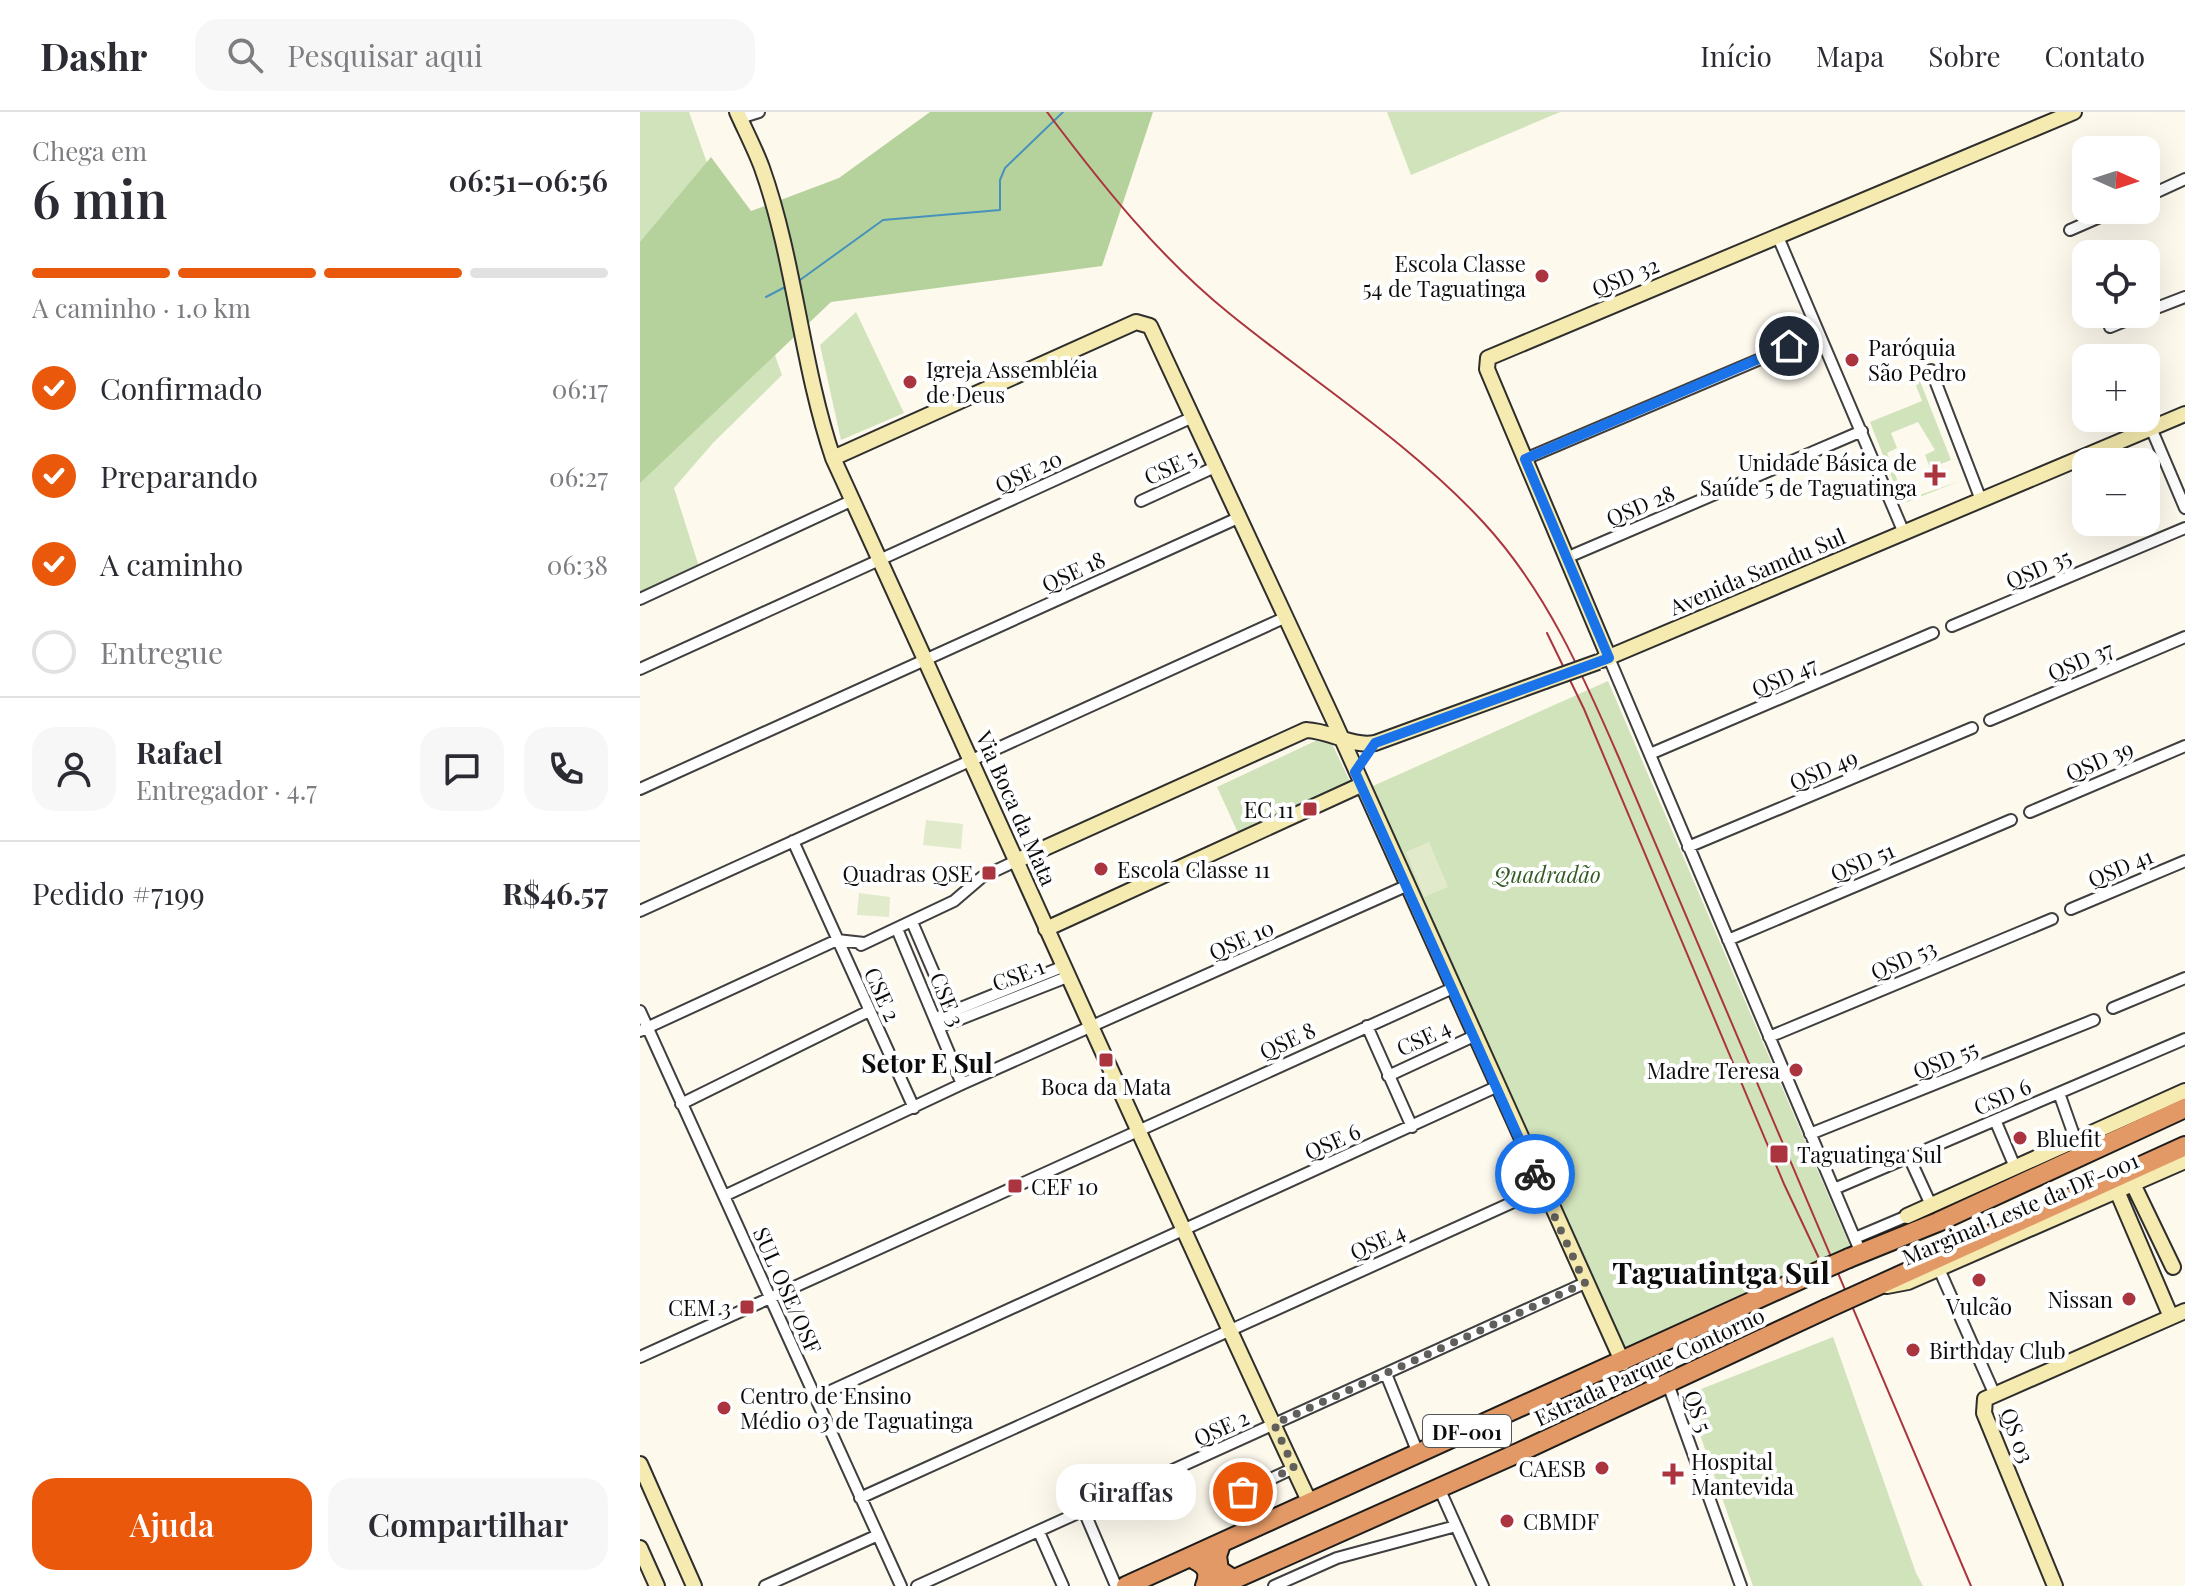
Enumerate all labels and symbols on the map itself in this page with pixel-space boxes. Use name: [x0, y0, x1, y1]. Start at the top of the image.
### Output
north arrow: [2072, 136, 2160, 224]
place label: Escola Classe 54 de Taguatinga: [1362, 248, 1526, 303]
street label: QSD 32: [1587, 249, 1663, 303]
marker: Escola Classe 54 de Taguatinga: [1533, 267, 1551, 285]
pin: [1755, 312, 1823, 380]
place label: Paróquia São Pedro: [1868, 332, 1966, 387]
marker: Paróquia São Pedro: [1843, 351, 1861, 369]
place label: Igreja Assembléia de Deus: [926, 354, 1098, 409]
marker: Igreja Assembléia de Deus: [901, 373, 919, 391]
street label: CSE 5: [1139, 441, 1201, 491]
street label: QSE 20: [990, 442, 1066, 500]
place label: Unidade Básica de Saúde 5 de Taguatinga: [1700, 447, 1917, 502]
marker: Unidade Básica de Saúde 5 de Taguatinga: [1924, 464, 1946, 486]
street label: QSD 28: [1601, 477, 1679, 533]
street label: Avenida Samdu Sul: [1663, 520, 1850, 622]
street label: QSD 35: [2001, 541, 2075, 595]
street label: QSE 18: [1036, 543, 1110, 599]
street label: QSD 37: [2043, 633, 2117, 687]
street label: QSD 47: [1747, 649, 1821, 703]
street label: Via Boca da Mata: [969, 725, 1065, 890]
street label: QSD 39: [2061, 732, 2137, 788]
street label: QSD 49: [1784, 741, 1862, 797]
place label: EC 11: [1244, 794, 1294, 824]
marker: EC 11: [1301, 800, 1319, 818]
street label: QSD 51: [1825, 834, 1899, 888]
street label: QSD 41: [2083, 840, 2157, 894]
place label: Escola Classe 11: [1117, 854, 1270, 884]
place label: Quadras QSE: [843, 858, 973, 888]
park label: Quadradão: [1492, 859, 1601, 889]
marker: Escola Classe 11: [1092, 860, 1110, 878]
marker: Quadras QSE: [980, 864, 998, 882]
street label: QSE 10: [1204, 911, 1278, 967]
street label: QSD 53: [1866, 932, 1940, 986]
street label: CSE 1: [987, 950, 1049, 998]
street label: CSE 2: [858, 962, 908, 1026]
street label: CSE 3: [924, 967, 972, 1031]
street label: CSE 4: [1391, 1011, 1455, 1062]
street label: QSE 8: [1254, 1014, 1320, 1066]
street label: QSD 55: [1908, 1032, 1982, 1086]
district label: Setor E Sul: [861, 1045, 993, 1080]
marker: Boca da Mata: [1097, 1051, 1115, 1069]
place label: Madre Teresa: [1647, 1055, 1780, 1085]
marker: Madre Teresa: [1787, 1061, 1805, 1079]
place label: Boca da Mata: [1041, 1071, 1171, 1101]
street label: CSD 6: [1969, 1071, 2035, 1121]
street label: QSE 6: [1299, 1115, 1365, 1167]
place label: Bluefit: [2036, 1123, 2102, 1153]
marker: Bluefit: [2011, 1129, 2029, 1147]
courier: [1495, 1134, 1575, 1214]
place label: Taguatinga Sul: [1797, 1139, 1942, 1169]
marker: Taguatinga Sul: [1768, 1143, 1790, 1165]
street label: Marginal Leste da DF-001: [1897, 1145, 2143, 1271]
place label: CEF 10: [1031, 1171, 1098, 1201]
marker: CEF 10: [1006, 1177, 1024, 1195]
street label: QSE 4: [1345, 1216, 1409, 1266]
street label: SUL OSE/OSF: [747, 1222, 829, 1358]
district label: Taguatintga Sul: [1612, 1252, 1830, 1292]
marker: Vulcão: [1970, 1271, 1988, 1289]
place label: Nissan: [2048, 1284, 2113, 1314]
marker: Nissan: [2120, 1290, 2138, 1308]
place label: Vulcão: [1945, 1291, 2012, 1321]
place label: CEM 3: [668, 1292, 731, 1322]
marker: CEM 3: [738, 1298, 756, 1316]
street label: Estrada Parque Contorno: [1529, 1299, 1769, 1433]
place label: Birthday Club: [1929, 1335, 2066, 1365]
marker: Birthday Club: [1904, 1341, 1922, 1359]
place label: Centro de Ensino Médio 03 de Taguatinga: [740, 1380, 973, 1435]
street label: QS 5: [1678, 1386, 1720, 1436]
marker: Centro de Ensino Médio 03 de Taguatinga: [715, 1399, 733, 1417]
street label: QSE 2: [1189, 1402, 1253, 1452]
street label: QS 03: [1994, 1403, 2042, 1467]
road number: DF-001: [1423, 1415, 1511, 1447]
place label: Hospital Mantevida: [1691, 1446, 1794, 1501]
place label: CAESB: [1518, 1453, 1586, 1483]
pin: [1209, 1458, 1277, 1526]
marker: CAESB: [1593, 1459, 1611, 1477]
marker: Hospital Mantevida: [1662, 1463, 1684, 1485]
callout: Giraffas: [1055, 1464, 1195, 1520]
place label: CBMDF: [1523, 1506, 1599, 1536]
marker: CBMDF: [1498, 1512, 1516, 1530]

